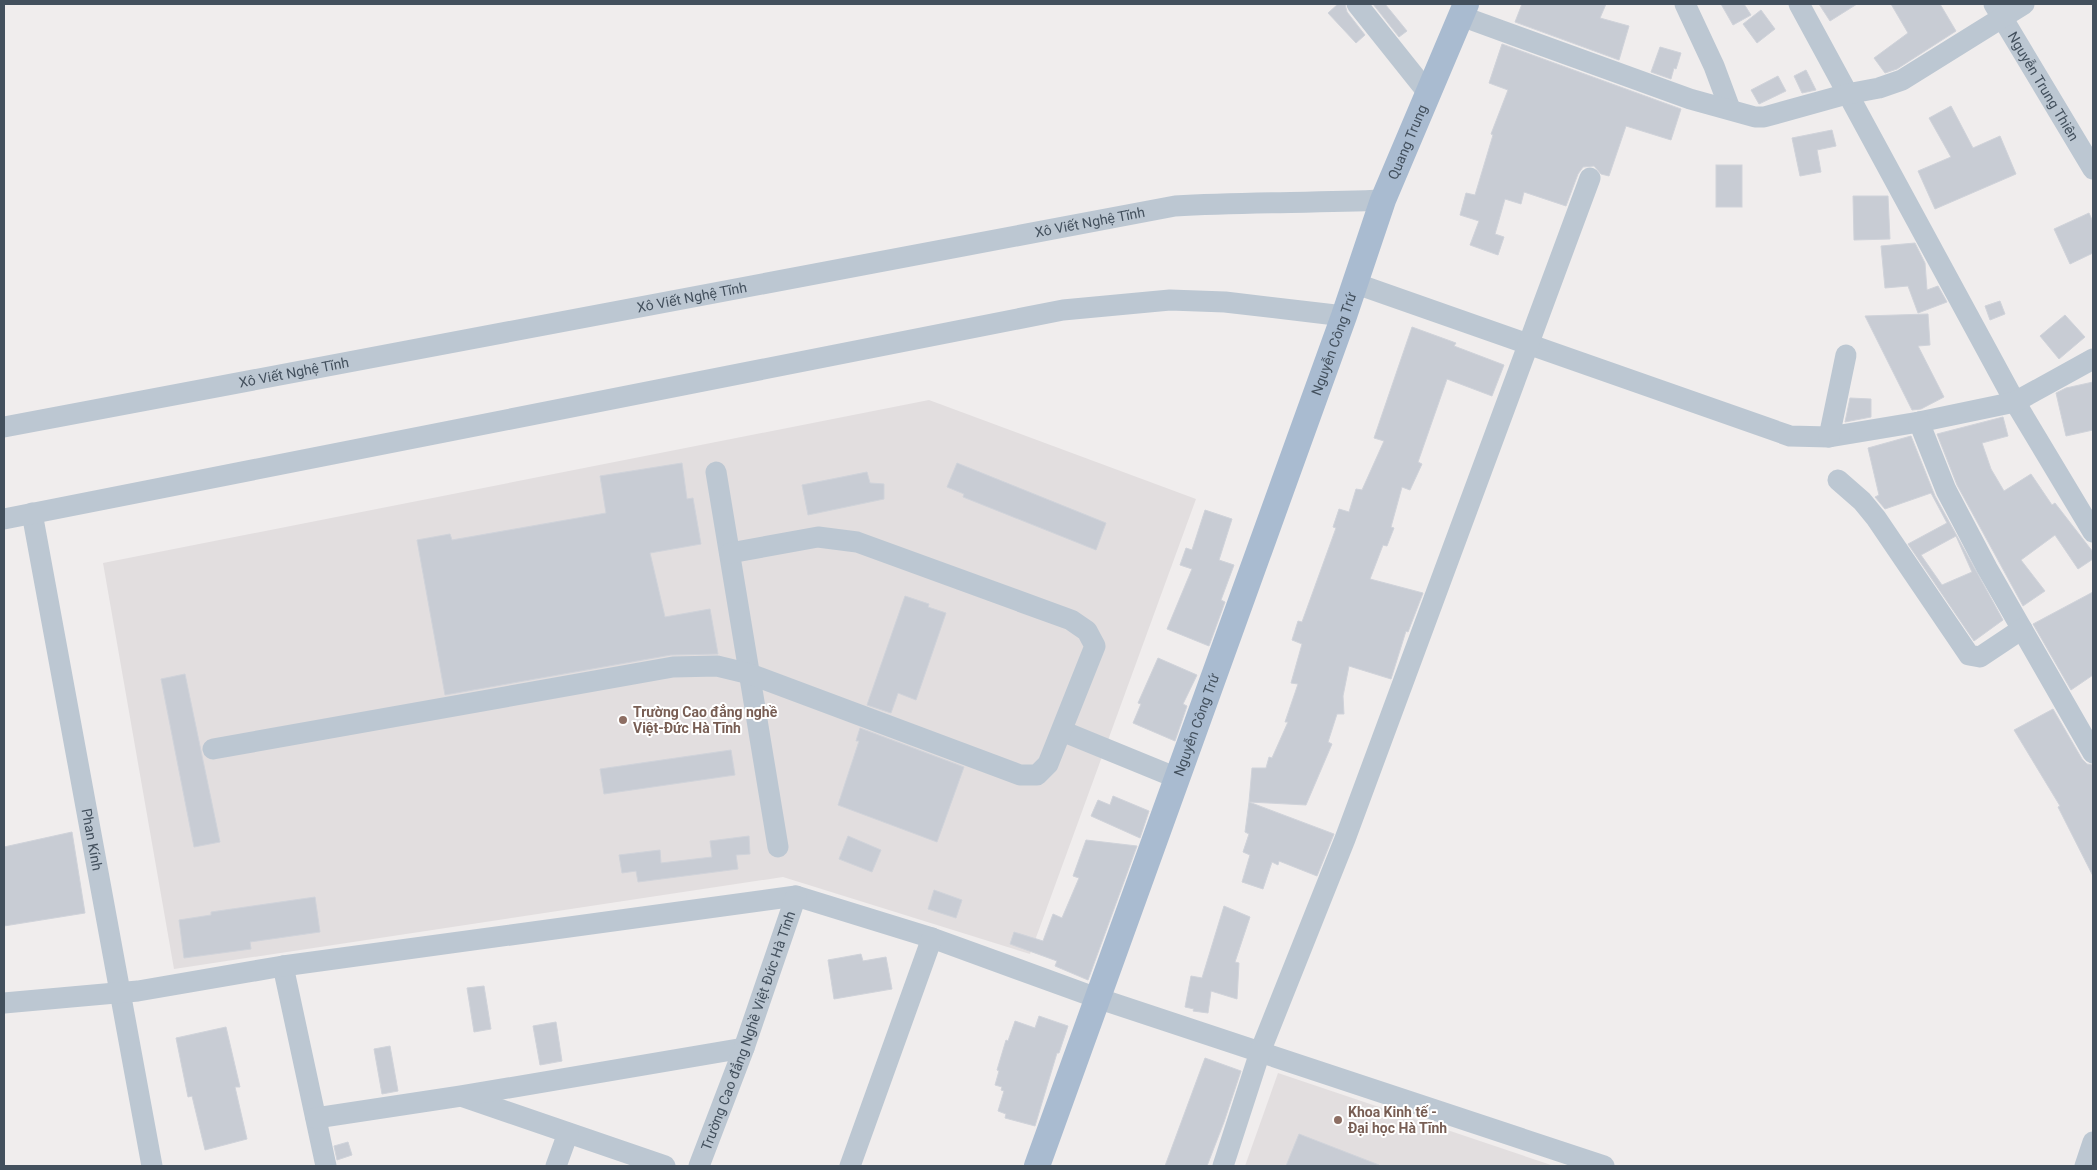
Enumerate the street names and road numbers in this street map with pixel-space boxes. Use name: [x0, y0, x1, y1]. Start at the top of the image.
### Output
street label: Nguyễn Trung Thiên: [2005, 29, 2082, 144]
street label: Quang Trung: [1385, 102, 1430, 182]
street label: Xô Viết Nghệ Tĩnh: [1034, 204, 1146, 240]
street label: Xô Viết Nghệ Tĩnh: [636, 279, 748, 315]
street label: Nguyễn Công Trứ: [1308, 290, 1359, 397]
street label: Xô Viết Nghệ Tĩnh: [238, 354, 350, 390]
street label: Nguyễn Công Trứ: [1170, 671, 1222, 778]
street label: Phan Kính: [78, 807, 106, 872]
street label: Trường Cao đẳng Nghề Việt Đức Hà Tĩnh: [698, 909, 798, 1153]

